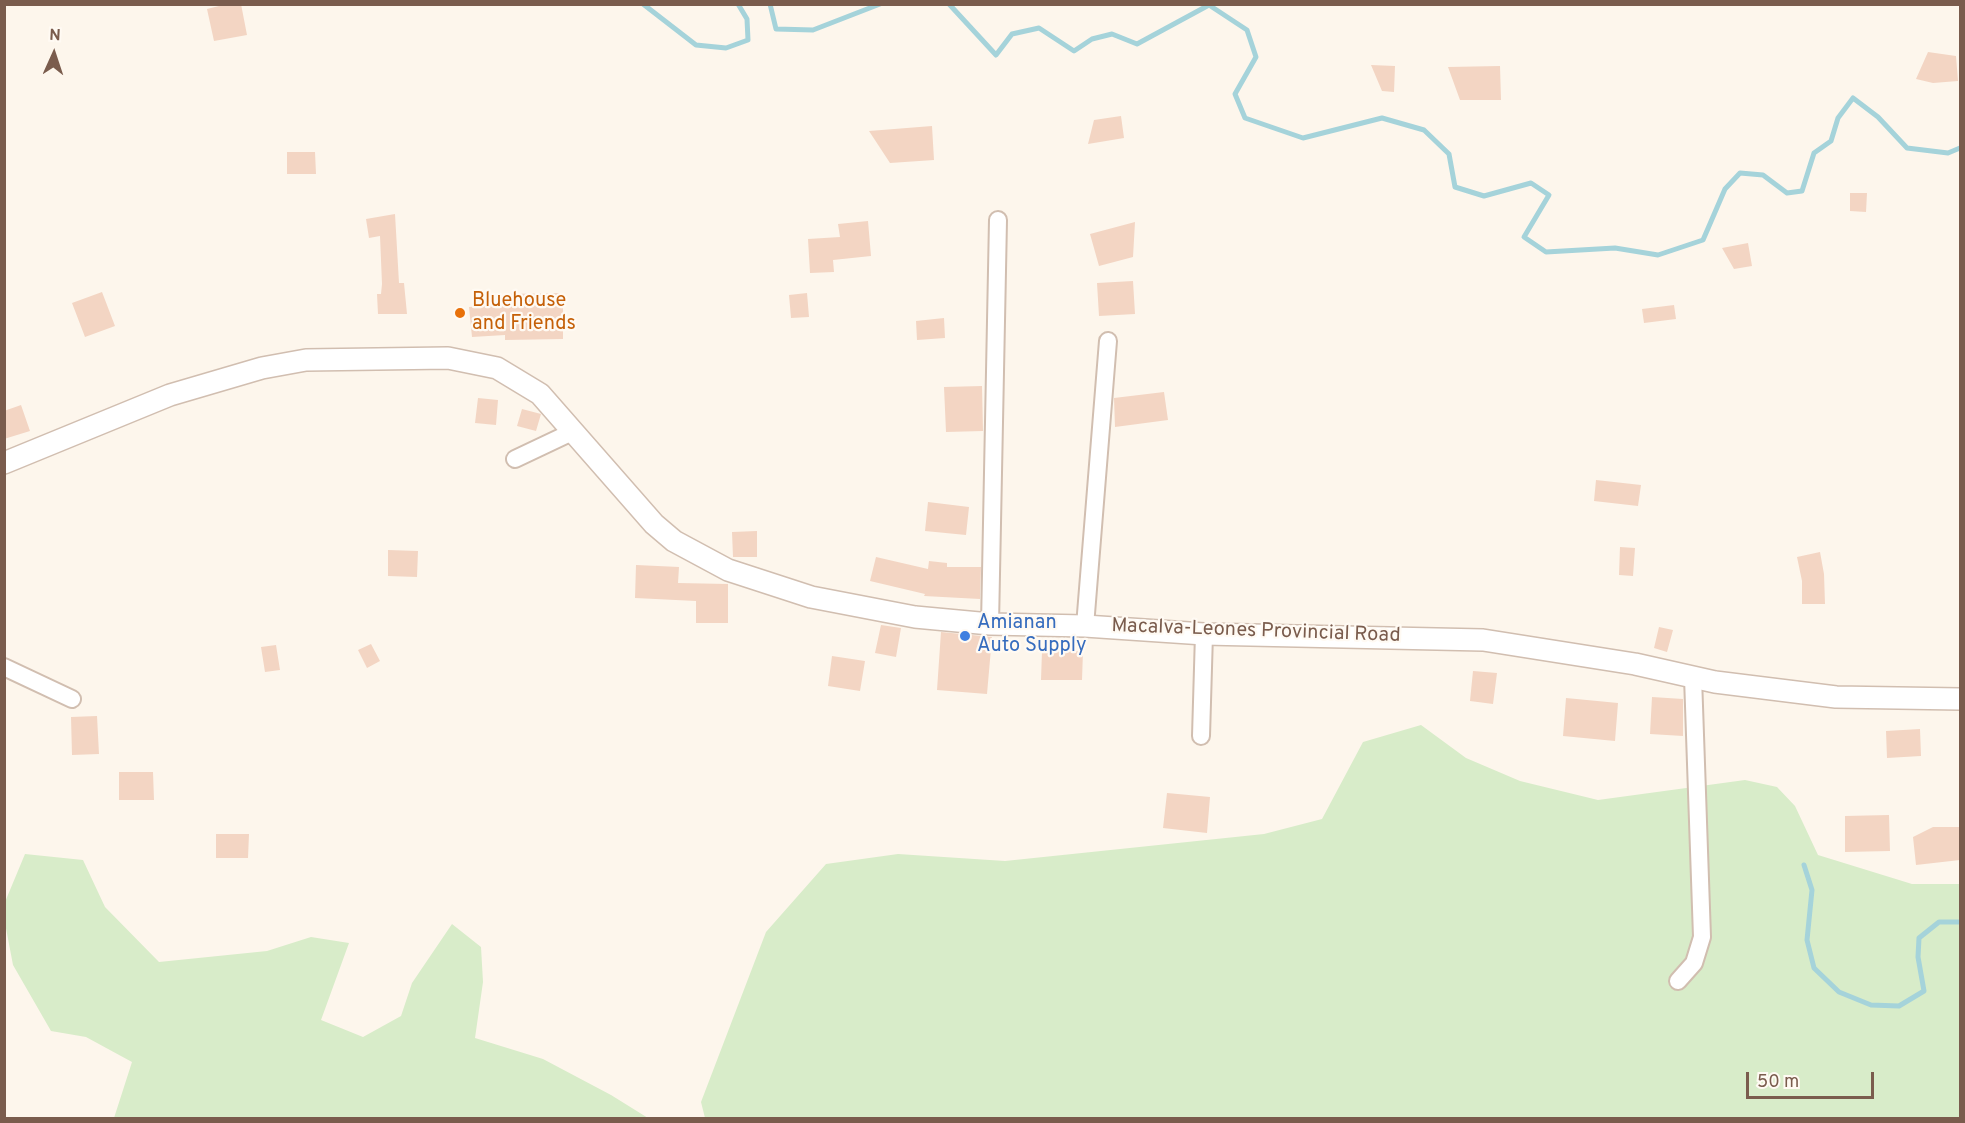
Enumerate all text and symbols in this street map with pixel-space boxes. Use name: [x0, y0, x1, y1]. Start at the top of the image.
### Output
north arrow: [24, 24, 84, 84]
text: N: [49, 26, 61, 46]
place label: Bluehouse and Friends: [472, 290, 576, 337]
marker: Bluehouse and Friends: [453, 306, 467, 320]
place label: Amianan Auto Supply: [977, 612, 1087, 659]
street label: Macalva-Leones Provincial Road: [1111, 615, 1401, 649]
marker: Amianan Auto Supply: [958, 629, 972, 643]
scale bar: [1749, 1060, 1876, 1098]
text: 50 m: [1757, 1071, 1799, 1094]

